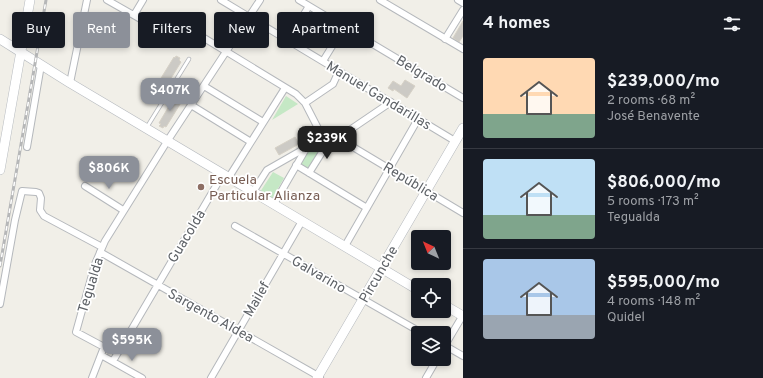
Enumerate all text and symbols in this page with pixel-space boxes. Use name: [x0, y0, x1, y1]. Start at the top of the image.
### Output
chip: Buy: [12, 12, 65, 48]
chip: Rent: [73, 12, 130, 48]
chip: Filters: [138, 12, 206, 48]
chip: New: [214, 12, 269, 48]
chip: Apartment: [277, 12, 374, 48]
text: 4 homes: [483, 13, 550, 35]
icon: filters: [721, 13, 743, 35]
street label: Belgrado: [392, 52, 450, 96]
street label: Manuel Gandarillas: [323, 58, 434, 134]
text: $239,000/mo: [607, 71, 720, 93]
icon: home: [515, 74, 563, 122]
pin: $407K: [142, 78, 198, 112]
text: $407K: [150, 83, 190, 99]
text: 2 rooms · 68 m²: [607, 93, 695, 109]
text: José Benavente: [607, 109, 700, 125]
pin: $239K: [299, 126, 355, 160]
text: $239K: [307, 131, 347, 147]
pin: $806K: [81, 156, 137, 190]
street label: República: [379, 159, 441, 205]
text: $806K: [88, 161, 130, 177]
place label: Escuela Particular Alianza: [209, 172, 320, 205]
text: $806,000/mo: [607, 172, 721, 194]
icon: home: [515, 175, 563, 223]
marker: Escuela Particular Alianza: [196, 182, 206, 192]
text: 5 rooms · 173 m²: [607, 194, 699, 210]
street label: Guacolda: [165, 207, 210, 266]
text: Tegualda: [607, 210, 660, 226]
north arrow: [411, 230, 451, 270]
map controls: [411, 230, 451, 366]
street label: Pircunche: [356, 243, 402, 306]
street label: Galvarino: [288, 253, 349, 298]
street label: Tegualda: [75, 256, 108, 315]
text: $595,000/mo: [607, 272, 720, 294]
icon: home: [515, 275, 563, 323]
button: locate: [411, 278, 451, 318]
street label: Mailef: [241, 279, 274, 320]
street label: Sargento Aldea: [164, 286, 256, 347]
text: 4 rooms · 148 m²: [607, 294, 700, 310]
text: Quidel: [607, 310, 645, 326]
button: layers: [411, 326, 451, 366]
pin: $595K: [104, 328, 160, 362]
text: $595K: [112, 333, 152, 349]

